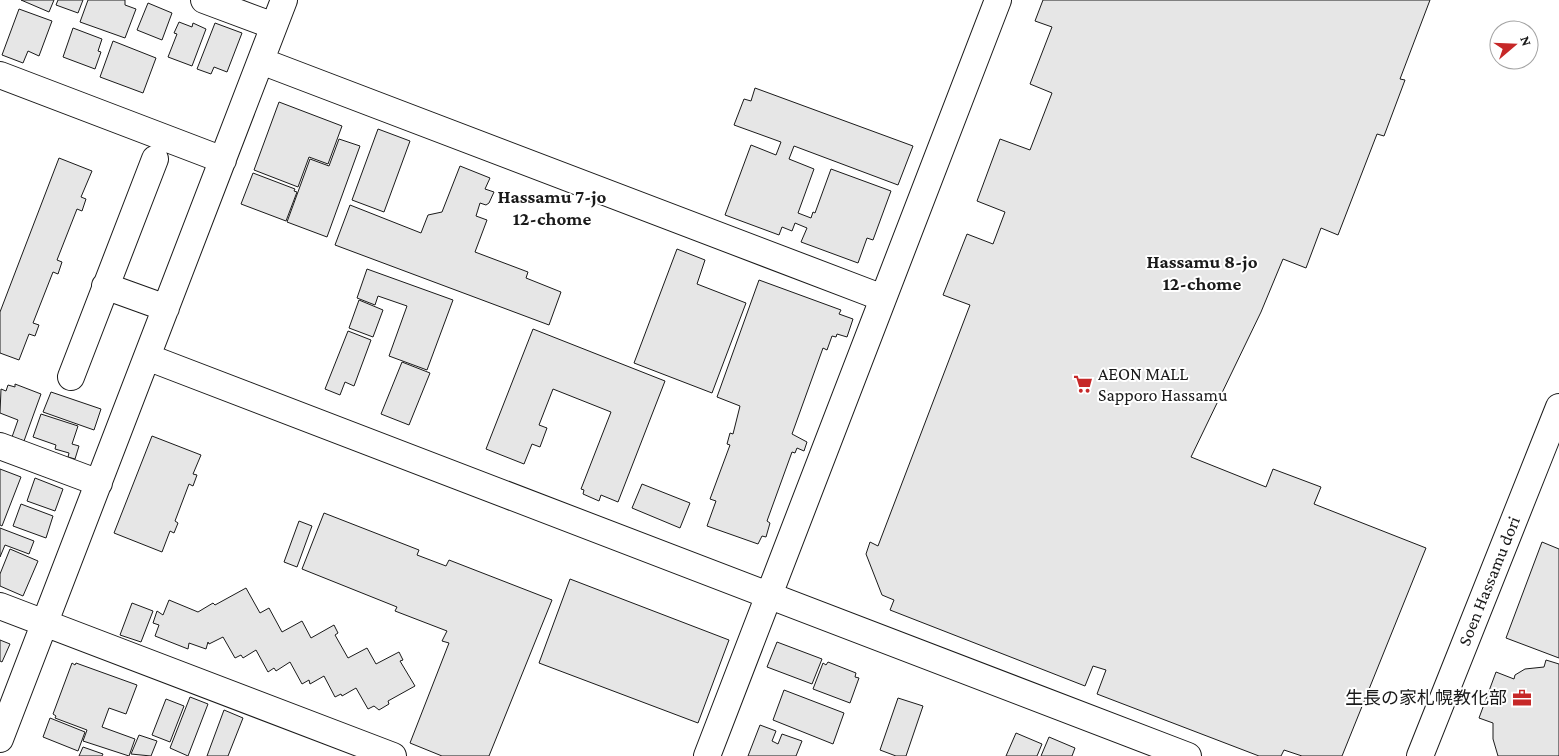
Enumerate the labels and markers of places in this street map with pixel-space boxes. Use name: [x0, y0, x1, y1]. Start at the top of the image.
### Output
place label: AEON MALL Sapporo Hassamu: [1098, 364, 1228, 405]
supermarket icon: AEON MALL Sapporo Hassamu: [1072, 373, 1094, 395]
office icon: 生長の家札幌教化部: [1511, 687, 1533, 709]
place label: 生長の家札幌教化部: [1345, 688, 1507, 708]

